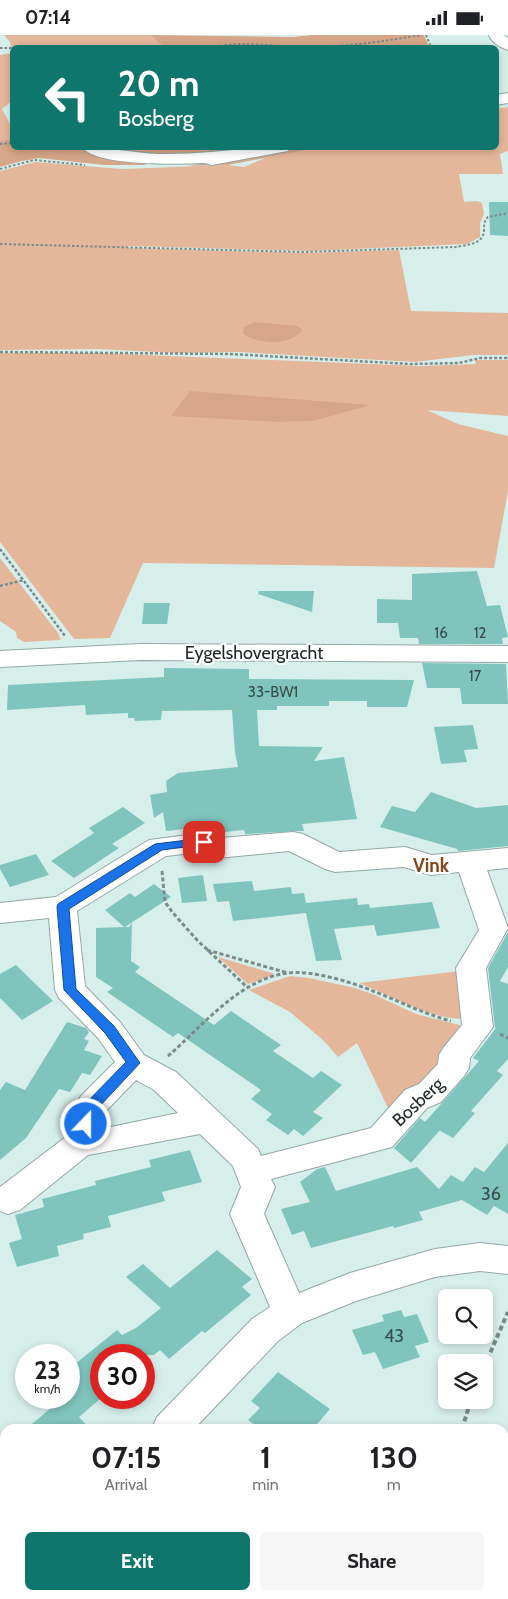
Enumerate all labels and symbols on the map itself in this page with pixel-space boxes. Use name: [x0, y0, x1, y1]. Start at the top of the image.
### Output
house number: 16: [434, 624, 448, 642]
house number: 12: [474, 624, 487, 642]
street label: Eygelshovergracht: [185, 642, 323, 664]
house number: 17: [469, 667, 482, 685]
house number: 33-BW1: [248, 683, 298, 701]
pin: [183, 821, 225, 863]
district label: Vink: [413, 854, 450, 877]
street label: Bosberg: [388, 1072, 449, 1131]
position arrow: [59, 1097, 111, 1149]
house number: 36: [481, 1183, 501, 1205]
house number: 43: [384, 1325, 404, 1347]
speed limit sign: 30: [90, 1344, 155, 1409]

